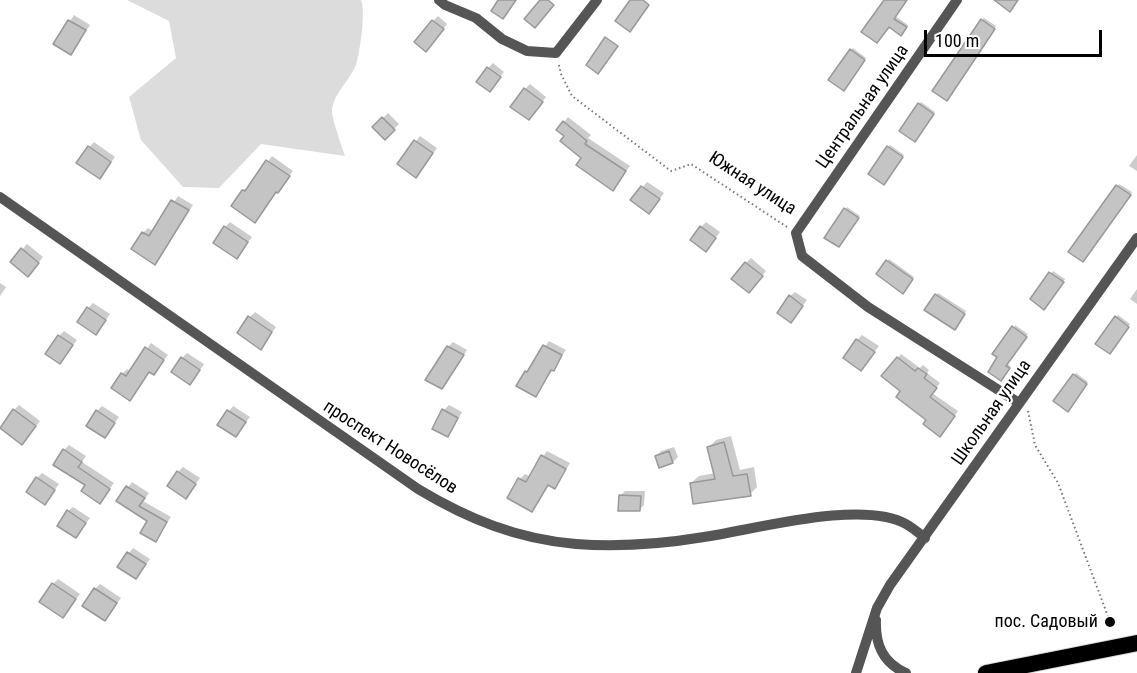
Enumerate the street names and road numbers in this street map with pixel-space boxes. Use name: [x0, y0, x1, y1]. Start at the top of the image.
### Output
street label: Центральная улица: [812, 41, 914, 173]
street label: Южная улица: [704, 148, 800, 220]
street label: Школьная улица: [948, 356, 1036, 470]
street label: проспект Новосёлов: [319, 397, 461, 499]

